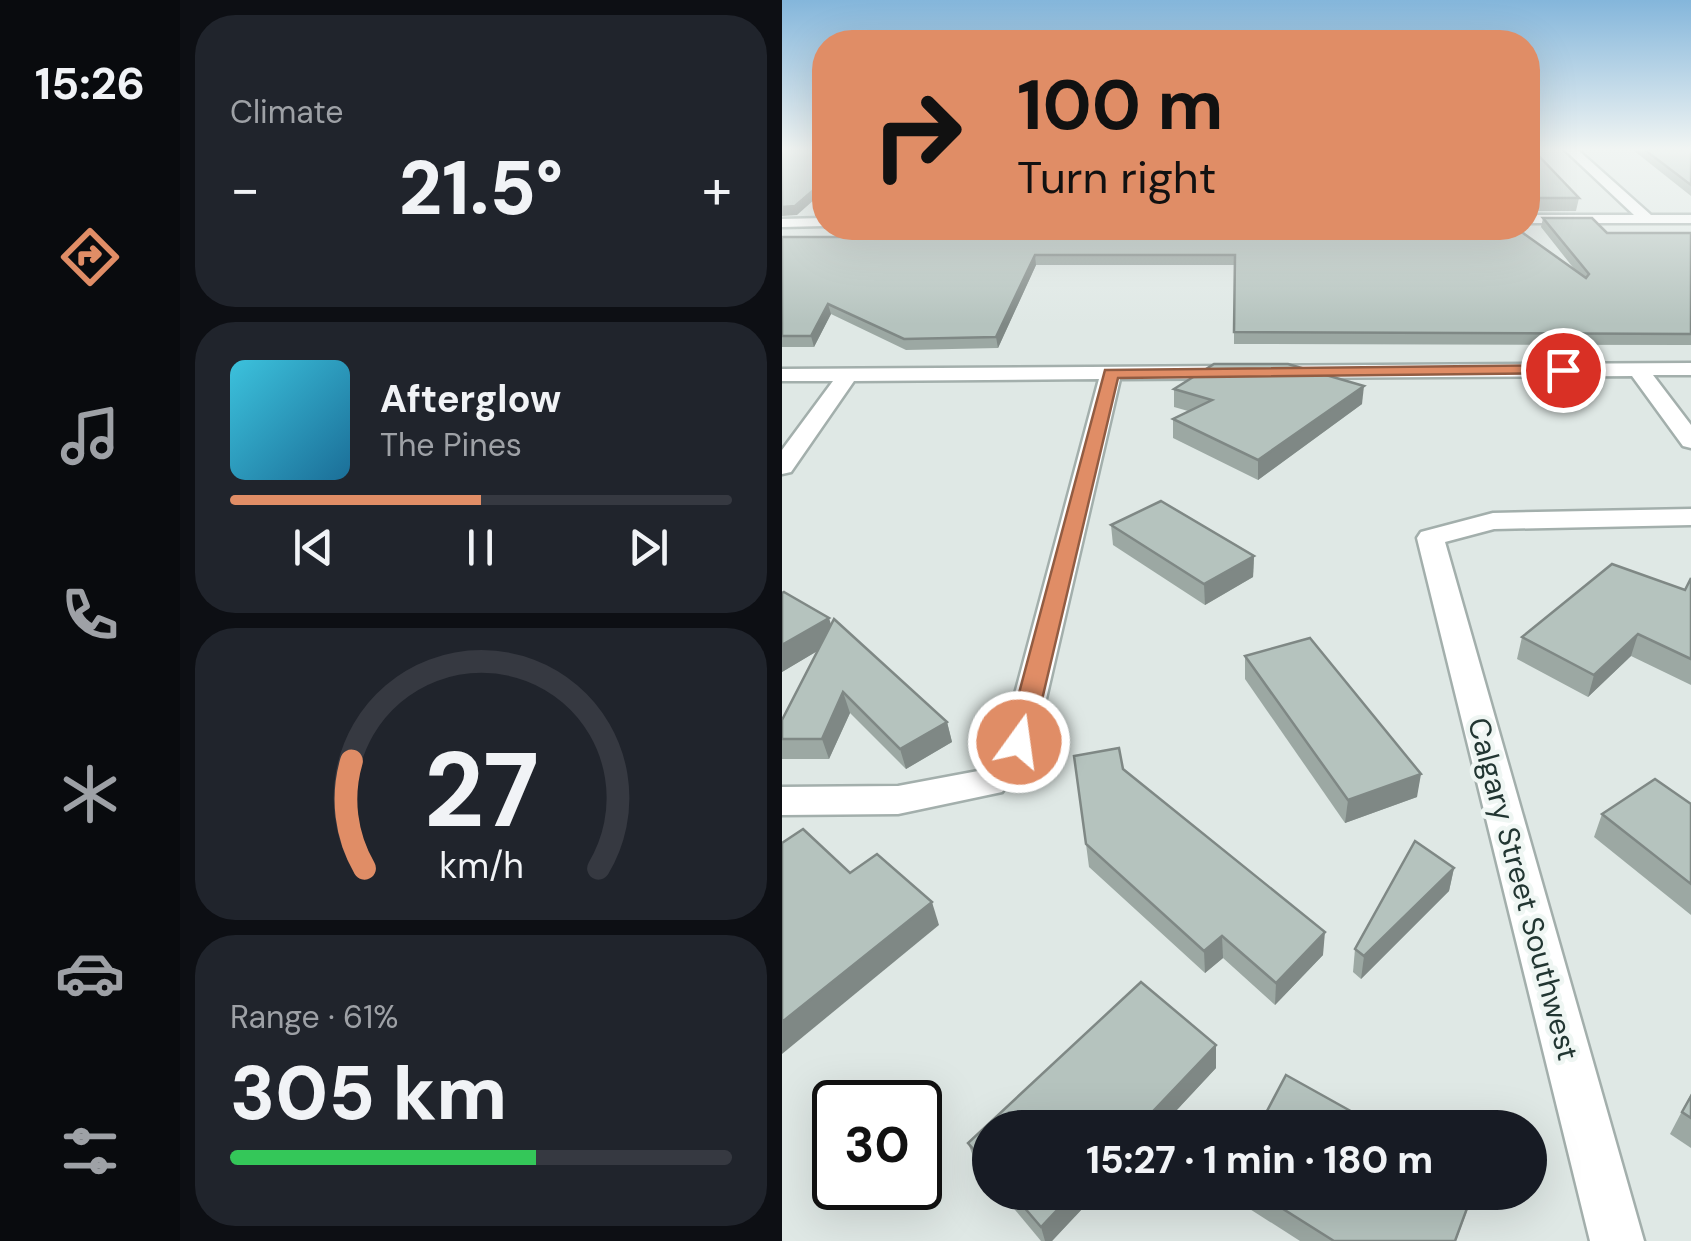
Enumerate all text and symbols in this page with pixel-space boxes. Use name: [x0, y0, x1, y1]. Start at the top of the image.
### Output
text: 15:26: [35, 54, 145, 113]
text: 100 m: [1017, 60, 1223, 151]
icon: right: [852, 70, 982, 200]
text: Climate: [230, 91, 344, 133]
text: 21.5°: [399, 140, 563, 237]
text: Turn right: [1017, 148, 1216, 207]
text: −: [230, 153, 260, 225]
text: +: [702, 153, 732, 225]
icon: directions: [55, 222, 125, 292]
pin: [1521, 328, 1606, 413]
icon: arrive: [1536, 343, 1591, 398]
text: Afterglow: [380, 374, 561, 424]
icon: music: [55, 401, 125, 471]
text: The Pines: [380, 424, 522, 466]
icon: previous: [286, 520, 341, 575]
icon: pause: [453, 520, 508, 575]
icon: next: [621, 520, 676, 575]
icon: phone: [55, 580, 125, 650]
position arrow: [967, 690, 1071, 794]
street label: Calgary Street Southwest: [1459, 713, 1588, 1065]
text: 27: [423, 723, 539, 858]
icon: climate: [55, 759, 125, 829]
text: km/h: [439, 843, 523, 889]
icon: car: [55, 938, 125, 1008]
text: Range · 61%: [230, 996, 398, 1038]
text: 305 km: [230, 1045, 507, 1142]
speed limit sign: 30: [812, 1080, 942, 1210]
icon: filters: [55, 1116, 125, 1186]
text: 15:27 · 1 min · 180 m: [1086, 1135, 1433, 1185]

